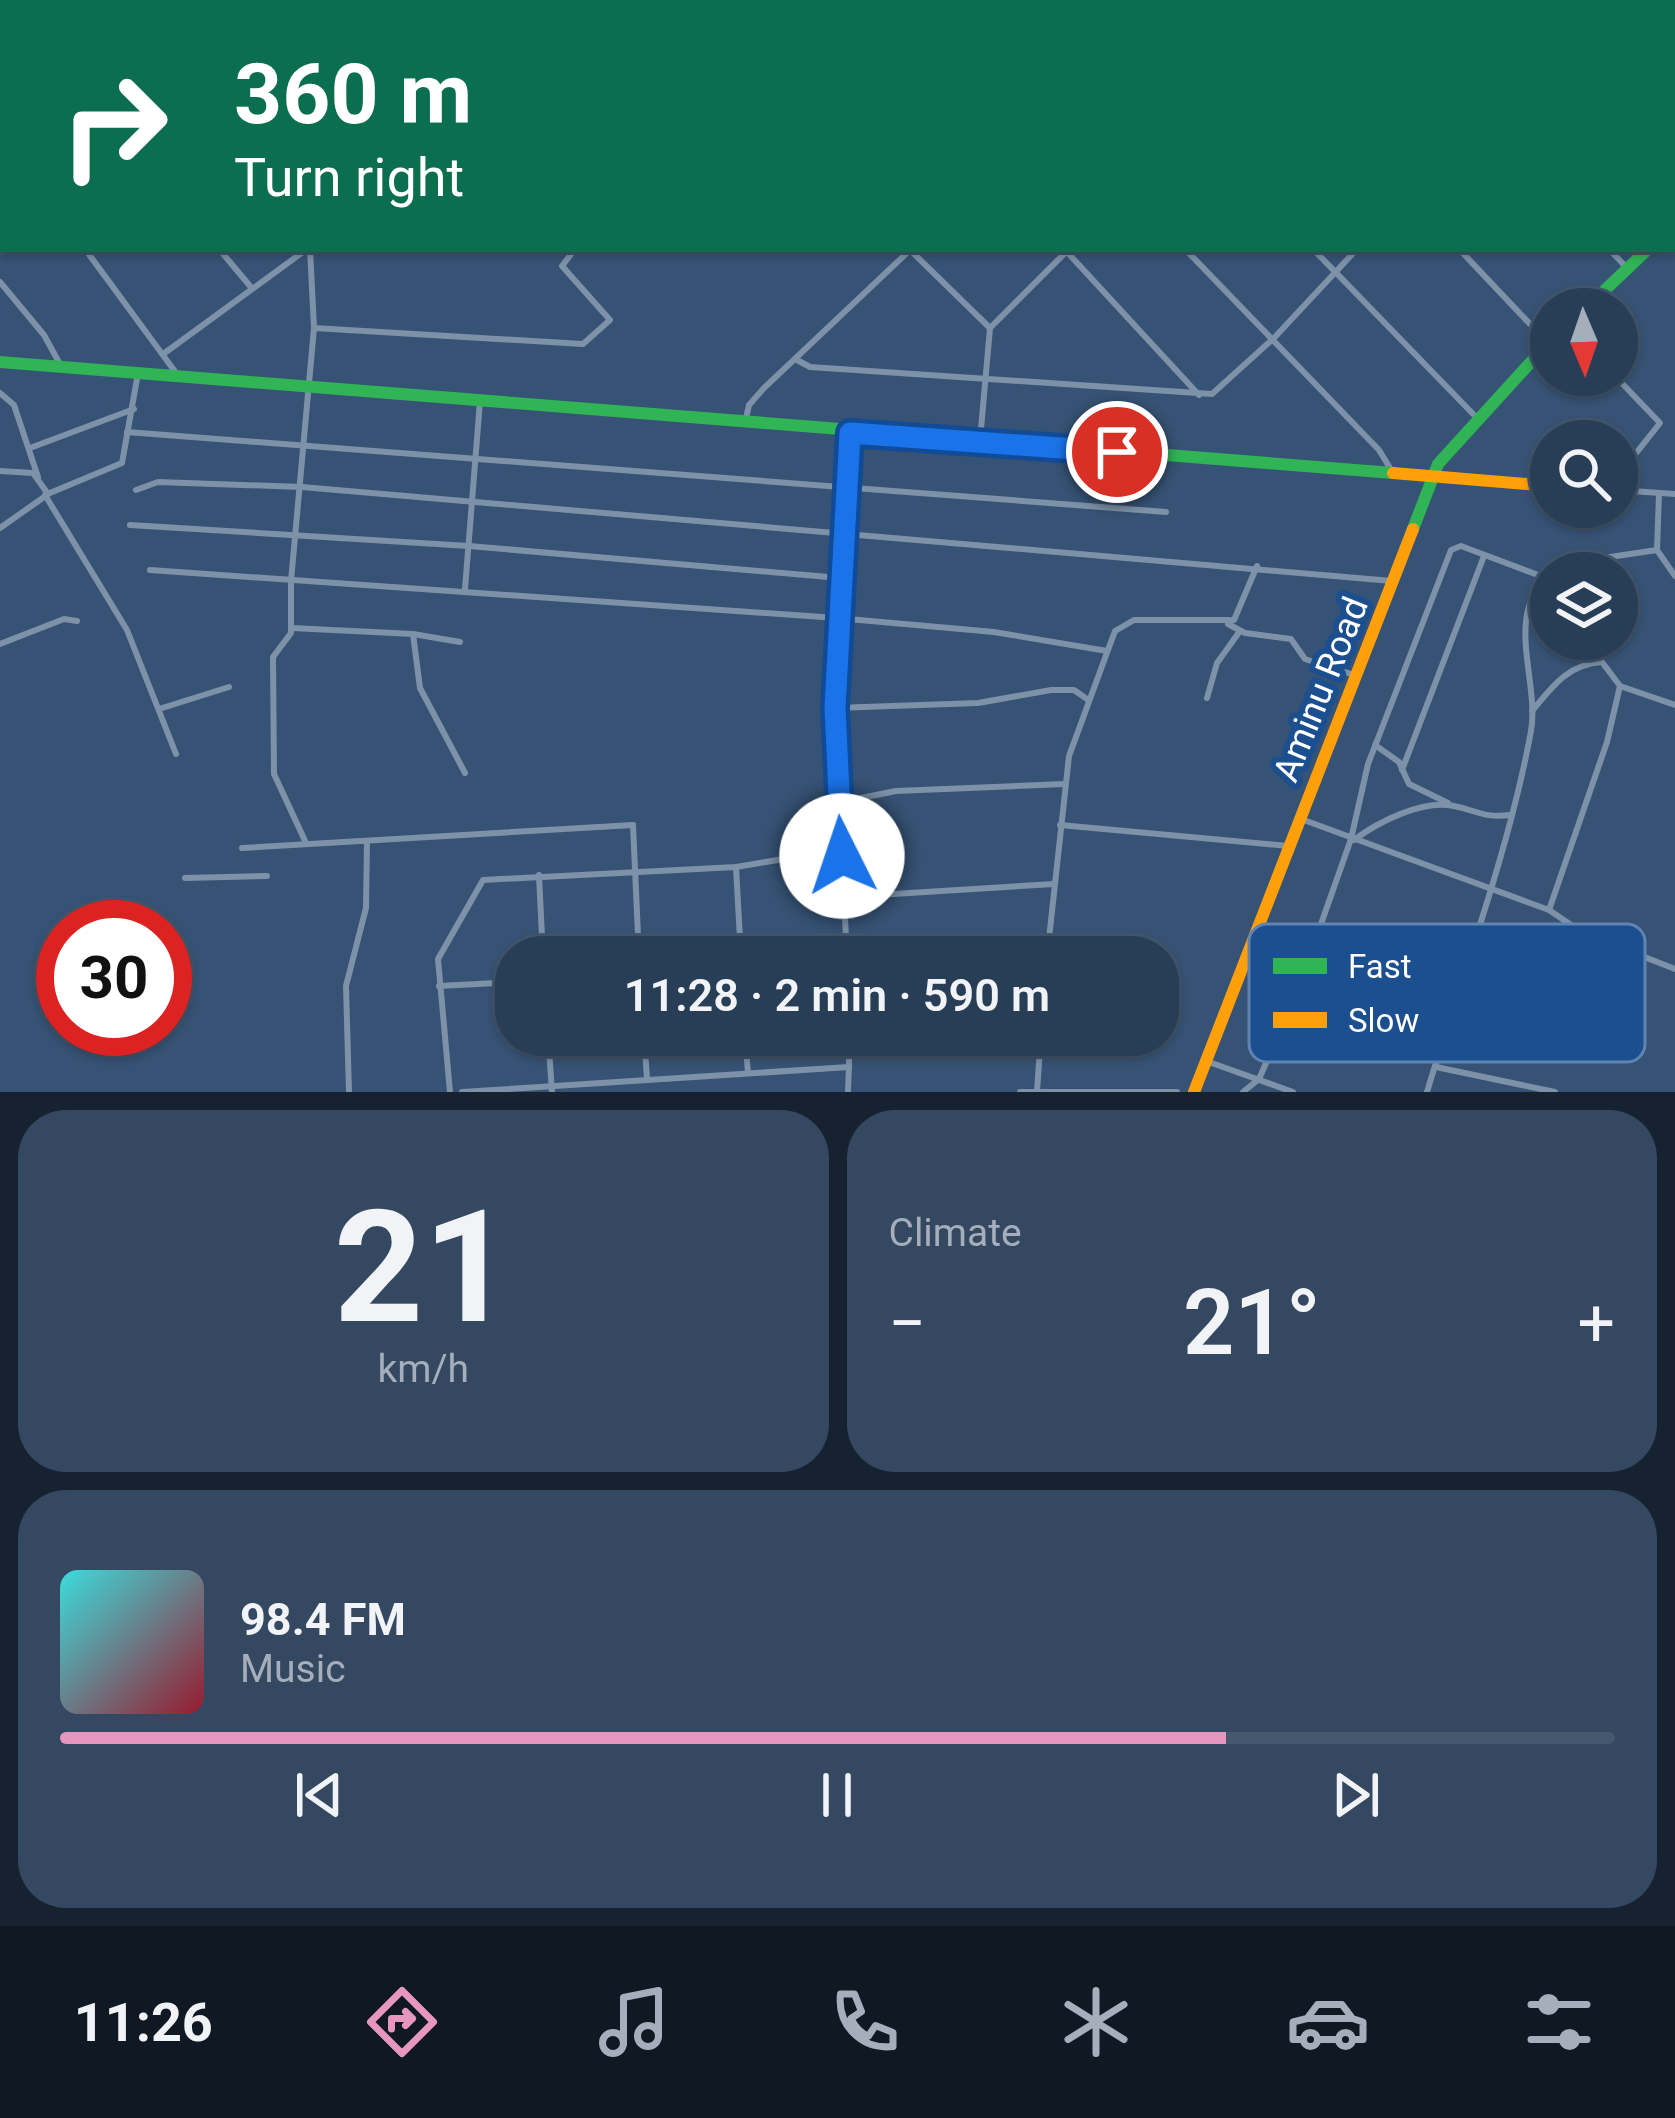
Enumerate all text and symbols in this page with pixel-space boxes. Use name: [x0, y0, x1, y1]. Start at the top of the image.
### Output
text: 360 m: [234, 45, 472, 144]
icon: right: [36, 48, 192, 204]
text: Turn right: [234, 146, 464, 209]
north arrow: [1530, 288, 1638, 396]
map controls: [1530, 288, 1638, 660]
pin: [1066, 401, 1168, 503]
icon: arrive: [1084, 419, 1150, 485]
button: search: [1530, 420, 1638, 528]
button: layers: [1530, 552, 1638, 660]
street label: Aminu Road: [1265, 591, 1377, 788]
position arrow: [779, 793, 905, 919]
speed limit sign: 30: [36, 900, 192, 1056]
legend: [1249, 924, 1645, 1062]
text: Fast: [1348, 947, 1411, 986]
text: 11:28 · 2 min · 590 m: [624, 969, 1050, 1022]
text: Slow: [1348, 1001, 1419, 1040]
text: 21: [334, 1176, 513, 1359]
text: Climate: [889, 1210, 1022, 1256]
text: 21°: [1183, 1271, 1321, 1376]
text: −: [889, 1285, 926, 1362]
text: +: [1578, 1285, 1615, 1362]
text: km/h: [377, 1346, 469, 1392]
text: 98.4 FM: [240, 1593, 406, 1646]
text: Music: [240, 1646, 346, 1692]
icon: previous: [286, 1762, 352, 1828]
icon: pause: [804, 1762, 870, 1828]
icon: next: [1323, 1762, 1389, 1828]
icon: directions: [360, 1980, 444, 2064]
icon: music: [592, 1980, 676, 2064]
icon: phone: [823, 1980, 907, 2064]
icon: climate: [1054, 1980, 1138, 2064]
icon: car: [1286, 1980, 1370, 2064]
icon: filters: [1517, 1980, 1601, 2064]
text: 11:26: [74, 1991, 213, 2054]

